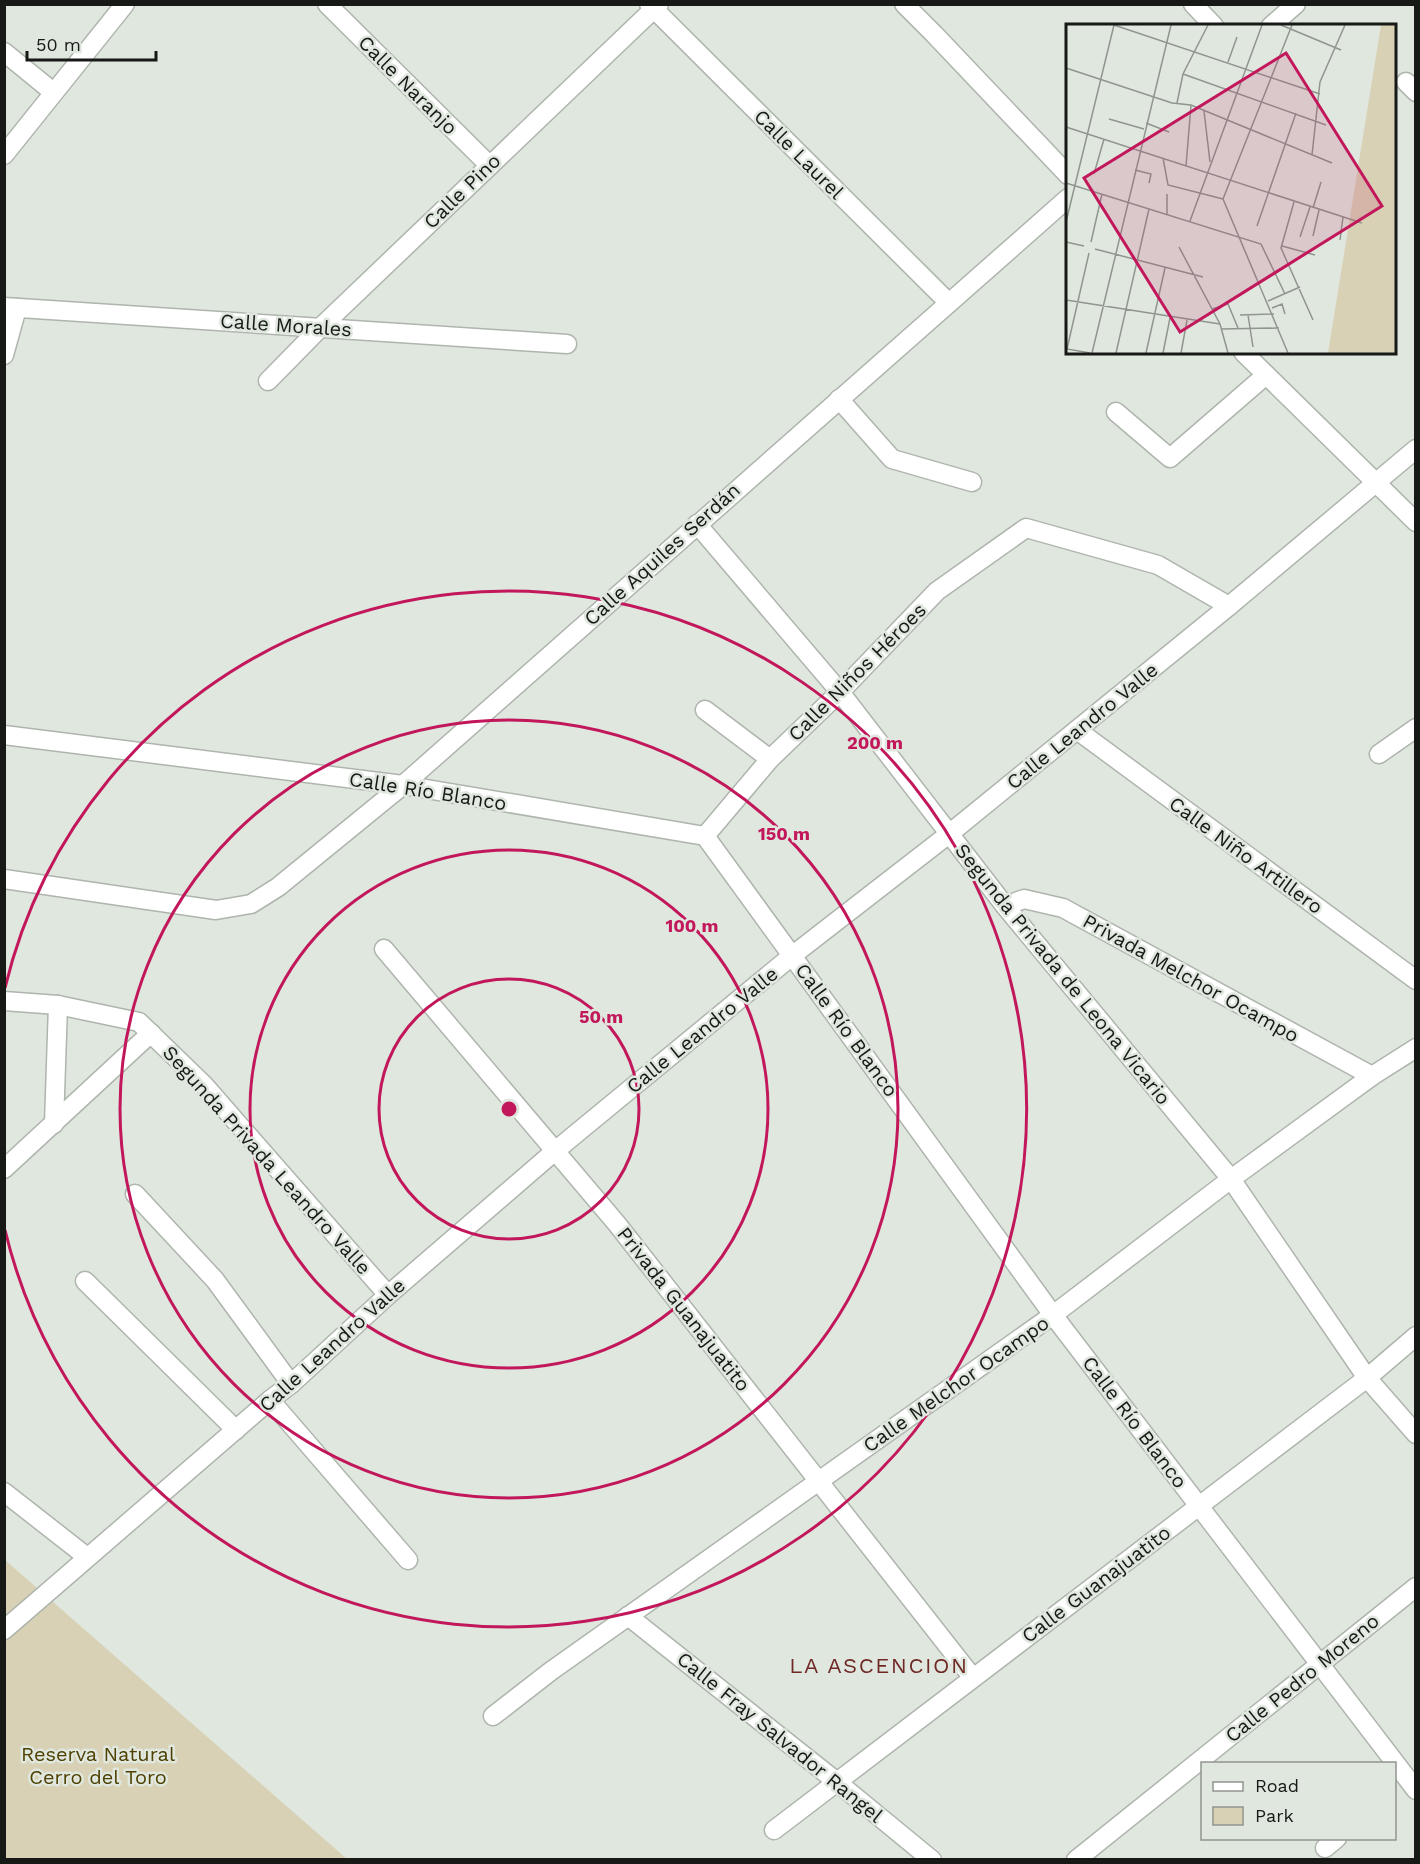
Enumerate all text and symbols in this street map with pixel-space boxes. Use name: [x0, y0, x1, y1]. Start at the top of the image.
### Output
scale bar: [27, 24, 156, 62]
inset map: [1066, 24, 1396, 354]
street label: Calle Naranjo: [353, 30, 463, 140]
text: 50 m: [36, 34, 81, 55]
street label: Calle Laurel: [749, 104, 849, 204]
street label: Calle Pino: [419, 148, 505, 234]
street label: Calle Morales: [219, 308, 353, 342]
street label: Calle Aquiles Serdán: [579, 478, 745, 630]
street label: Calle Niños Héroes: [783, 598, 931, 746]
street label: Calle Leandro Valle: [1001, 658, 1163, 794]
text: 200 m: [847, 732, 903, 753]
street label: Calle Río Blanco: [348, 767, 508, 815]
street label: Calle Niño Artillero: [1164, 791, 1328, 919]
text: 150 m: [758, 823, 810, 844]
street label: Segunda Privada de Leona Vicario: [950, 839, 1176, 1109]
street label: Privada Melchor Ocampo: [1079, 909, 1303, 1047]
text: 100 m: [665, 915, 719, 936]
street label: Calle Río Blanco: [791, 959, 903, 1101]
street label: Calle Leandro Valle: [621, 962, 783, 1098]
text: 50 m: [579, 1006, 623, 1027]
street label: Segunda Privada Leandro Valle: [158, 1041, 376, 1279]
centre of rings: [499, 1099, 519, 1119]
street label: Privada Guanajuatito: [612, 1222, 756, 1396]
street label: Calle Leandro Valle: [254, 1273, 410, 1417]
street label: Calle Melchor Ocampo: [858, 1311, 1054, 1457]
street label: Calle Río Blanco: [1078, 1351, 1192, 1493]
street label: Calle Guanajuatito: [1017, 1520, 1175, 1648]
street label: Calle Pedro Moreno: [1220, 1609, 1384, 1747]
street label: Calle Fray Salvador Rangel: [672, 1647, 888, 1827]
district label: LA ASCENCION: [789, 1653, 969, 1678]
park label: Reserva Natural Cerro del Toro: [21, 1742, 175, 1789]
legend: [1201, 1762, 1396, 1840]
text: Road: [1255, 1775, 1299, 1796]
text: Park: [1255, 1805, 1294, 1826]

